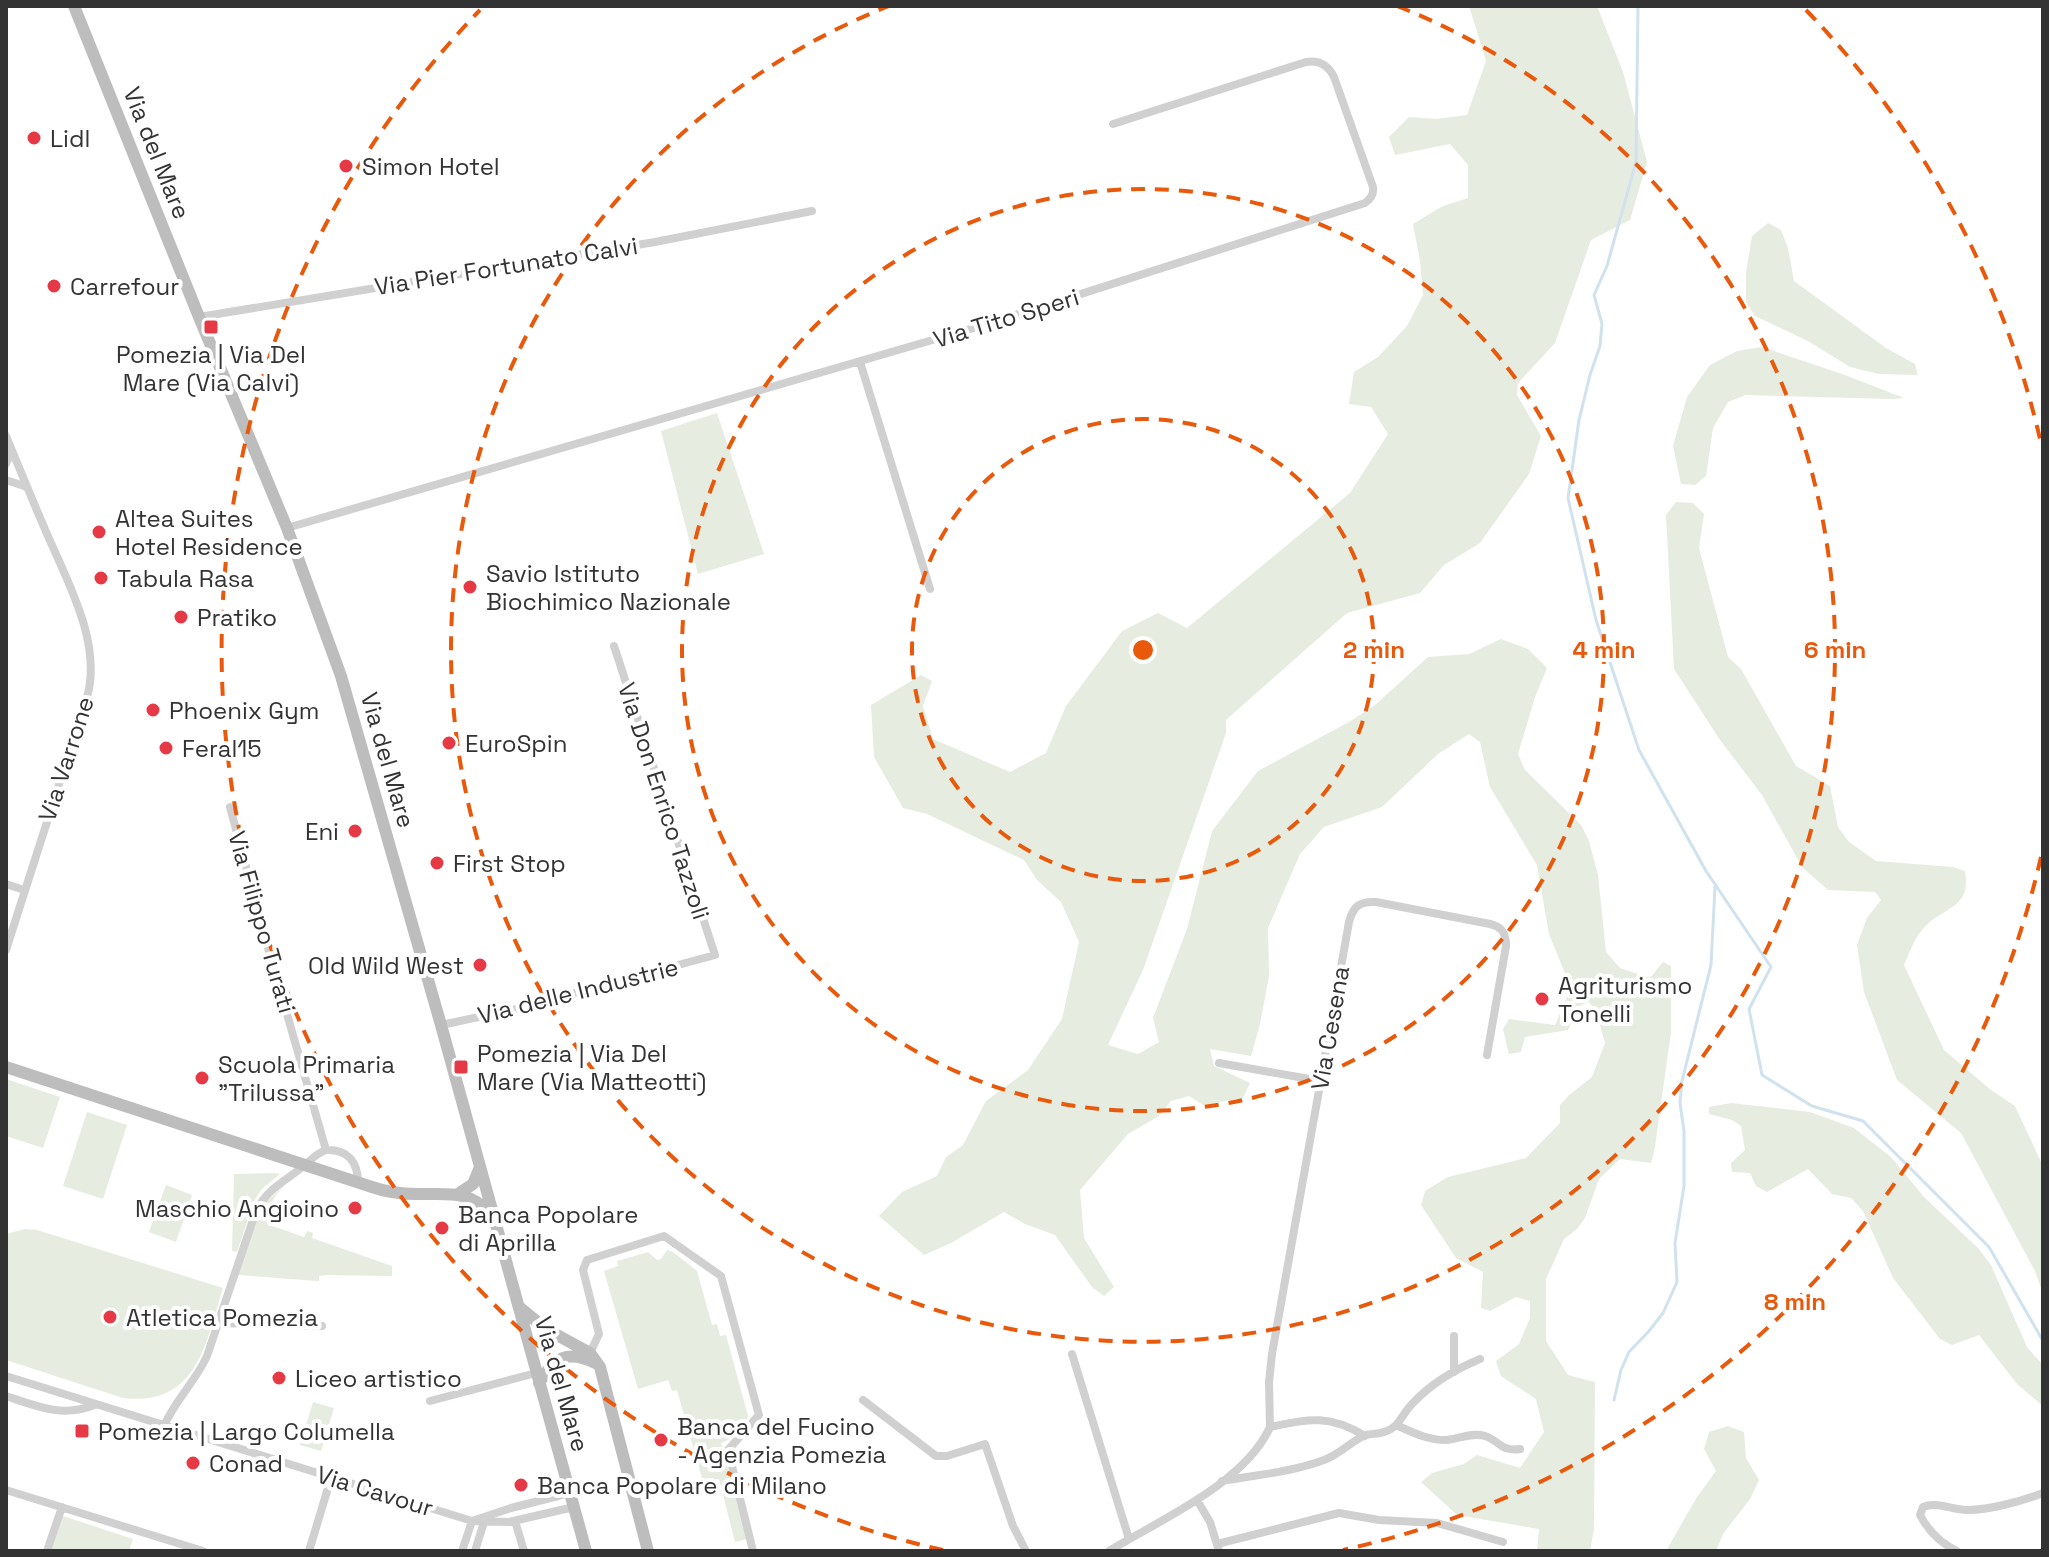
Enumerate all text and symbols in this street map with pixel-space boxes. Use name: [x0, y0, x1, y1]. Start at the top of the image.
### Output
street label: Via del Mare: [116, 82, 198, 224]
place label: Lidl: [50, 123, 90, 154]
marker: Lidl: [25, 129, 43, 147]
place label: Simon Hotel: [362, 151, 500, 182]
marker: Simon Hotel: [337, 157, 355, 175]
street label: Via Pier Fortunato Calvi: [372, 230, 640, 302]
place label: Carrefour: [70, 271, 179, 302]
marker: Carrefour: [45, 277, 63, 295]
street label: Via Tito Speri: [929, 281, 1083, 355]
marker: Pomezia | Via Del Mare (Via Calvi): [202, 318, 220, 336]
place label: Pomezia | Via Del Mare (Via Calvi): [116, 339, 306, 398]
place label: Altea Suites Hotel Residence: [115, 503, 303, 562]
marker: Altea Suites Hotel Residence: [90, 523, 108, 541]
place label: Savio Istituto Biochimico Nazionale: [486, 558, 731, 617]
place label: Tabula Rasa: [117, 563, 254, 594]
marker: Tabula Rasa: [92, 569, 110, 587]
marker: Savio Istituto Biochimico Nazionale: [461, 578, 479, 596]
place label: Pratiko: [197, 602, 277, 633]
marker: Pratiko: [172, 608, 190, 626]
text: 2 min: [1343, 634, 1405, 665]
text: 4 min: [1572, 634, 1636, 665]
text: 6 min: [1804, 634, 1866, 665]
centre of rings: [1129, 636, 1157, 664]
street label: Via Don Enrico Tazzoli: [611, 679, 717, 923]
street label: Via del Mare: [354, 689, 422, 831]
street label: Via Varrone: [31, 693, 101, 825]
place label: Phoenix Gym: [169, 695, 319, 726]
marker: Phoenix Gym: [144, 701, 162, 719]
place label: EuroSpin: [465, 728, 567, 759]
place label: Feral15: [182, 733, 262, 764]
marker: EuroSpin: [440, 734, 458, 752]
marker: Feral15: [157, 739, 175, 757]
place label: Eni: [305, 816, 339, 847]
marker: Eni: [346, 822, 364, 840]
street label: Via Filippo Turati: [221, 827, 303, 1017]
place label: First Stop: [453, 848, 566, 879]
marker: First Stop: [428, 854, 446, 872]
place label: Old Wild West: [308, 950, 464, 981]
street label: Via delle Industrie: [474, 951, 682, 1031]
marker: Old Wild West: [471, 956, 489, 974]
street label: Via Cesena: [1304, 963, 1356, 1093]
place label: Agriturismo Tonelli: [1558, 970, 1692, 1029]
marker: Agriturismo Tonelli: [1533, 990, 1551, 1008]
place label: Pomezia | Via Del Mare (Via Matteotti): [477, 1038, 706, 1097]
place label: Scuola Primaria "Trilussa": [218, 1049, 395, 1108]
marker: Pomezia | Via Del Mare (Via Matteotti): [452, 1058, 470, 1076]
marker: Scuola Primaria "Trilussa": [193, 1069, 211, 1087]
place label: Maschio Angioino: [135, 1193, 339, 1224]
marker: Maschio Angioino: [346, 1199, 364, 1217]
place label: Banca Popolare di Aprilla: [458, 1199, 638, 1258]
marker: Banca Popolare di Aprilla: [433, 1219, 451, 1237]
text: 8 min: [1764, 1286, 1826, 1317]
place label: Atletica Pomezia: [126, 1302, 318, 1333]
marker: Atletica Pomezia: [101, 1308, 119, 1326]
street label: Via del Mare: [528, 1313, 596, 1455]
place label: Liceo artistico: [295, 1363, 462, 1394]
marker: Liceo artistico: [270, 1369, 288, 1387]
place label: Banca del Fucino - Agenzia Pomezia: [677, 1411, 887, 1470]
place label: Pomezia | Largo Columella: [98, 1416, 395, 1447]
marker: Pomezia | Largo Columella: [73, 1422, 91, 1440]
marker: Banca del Fucino - Agenzia Pomezia: [652, 1431, 670, 1449]
place label: Conad: [209, 1448, 283, 1479]
marker: Conad: [184, 1454, 202, 1472]
street label: Via Cavour: [313, 1459, 437, 1523]
place label: Banca Popolare di Milano: [537, 1470, 827, 1501]
marker: Banca Popolare di Milano: [512, 1476, 530, 1494]

